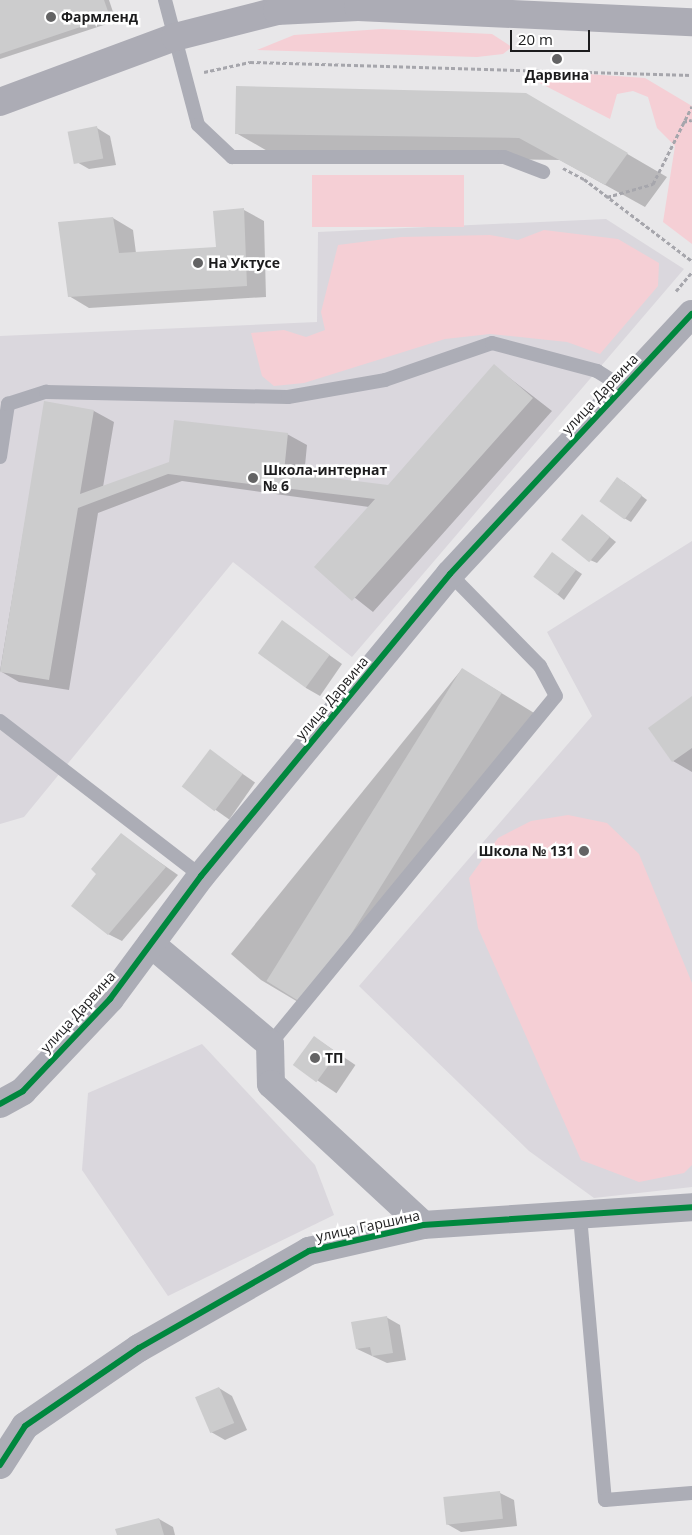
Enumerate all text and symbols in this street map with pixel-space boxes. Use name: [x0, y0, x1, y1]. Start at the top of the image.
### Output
place label: Фармленд: [61, 9, 138, 25]
marker: Фармленд: [45, 11, 57, 23]
scale bar: [512, 20, 592, 52]
text: 20 m: [518, 29, 553, 49]
marker: Дарвина: [551, 53, 563, 65]
place label: Дарвина: [525, 67, 589, 83]
place label: На Уктусе: [208, 255, 280, 271]
marker: На Уктусе: [192, 257, 204, 269]
street label: улица Дарвина: [559, 350, 641, 438]
place label: Школа-интернат № 6: [263, 462, 387, 494]
marker: Школа-интернат № 6: [247, 472, 259, 484]
street label: улица Дарвина: [292, 653, 372, 743]
place label: Школа № 131: [478, 843, 574, 859]
marker: Школа № 131: [578, 845, 590, 857]
street label: улица Дарвина: [37, 968, 119, 1056]
place label: ТП: [325, 1050, 344, 1066]
marker: ТП: [309, 1052, 321, 1064]
street label: улица Гаршина: [315, 1207, 421, 1245]

